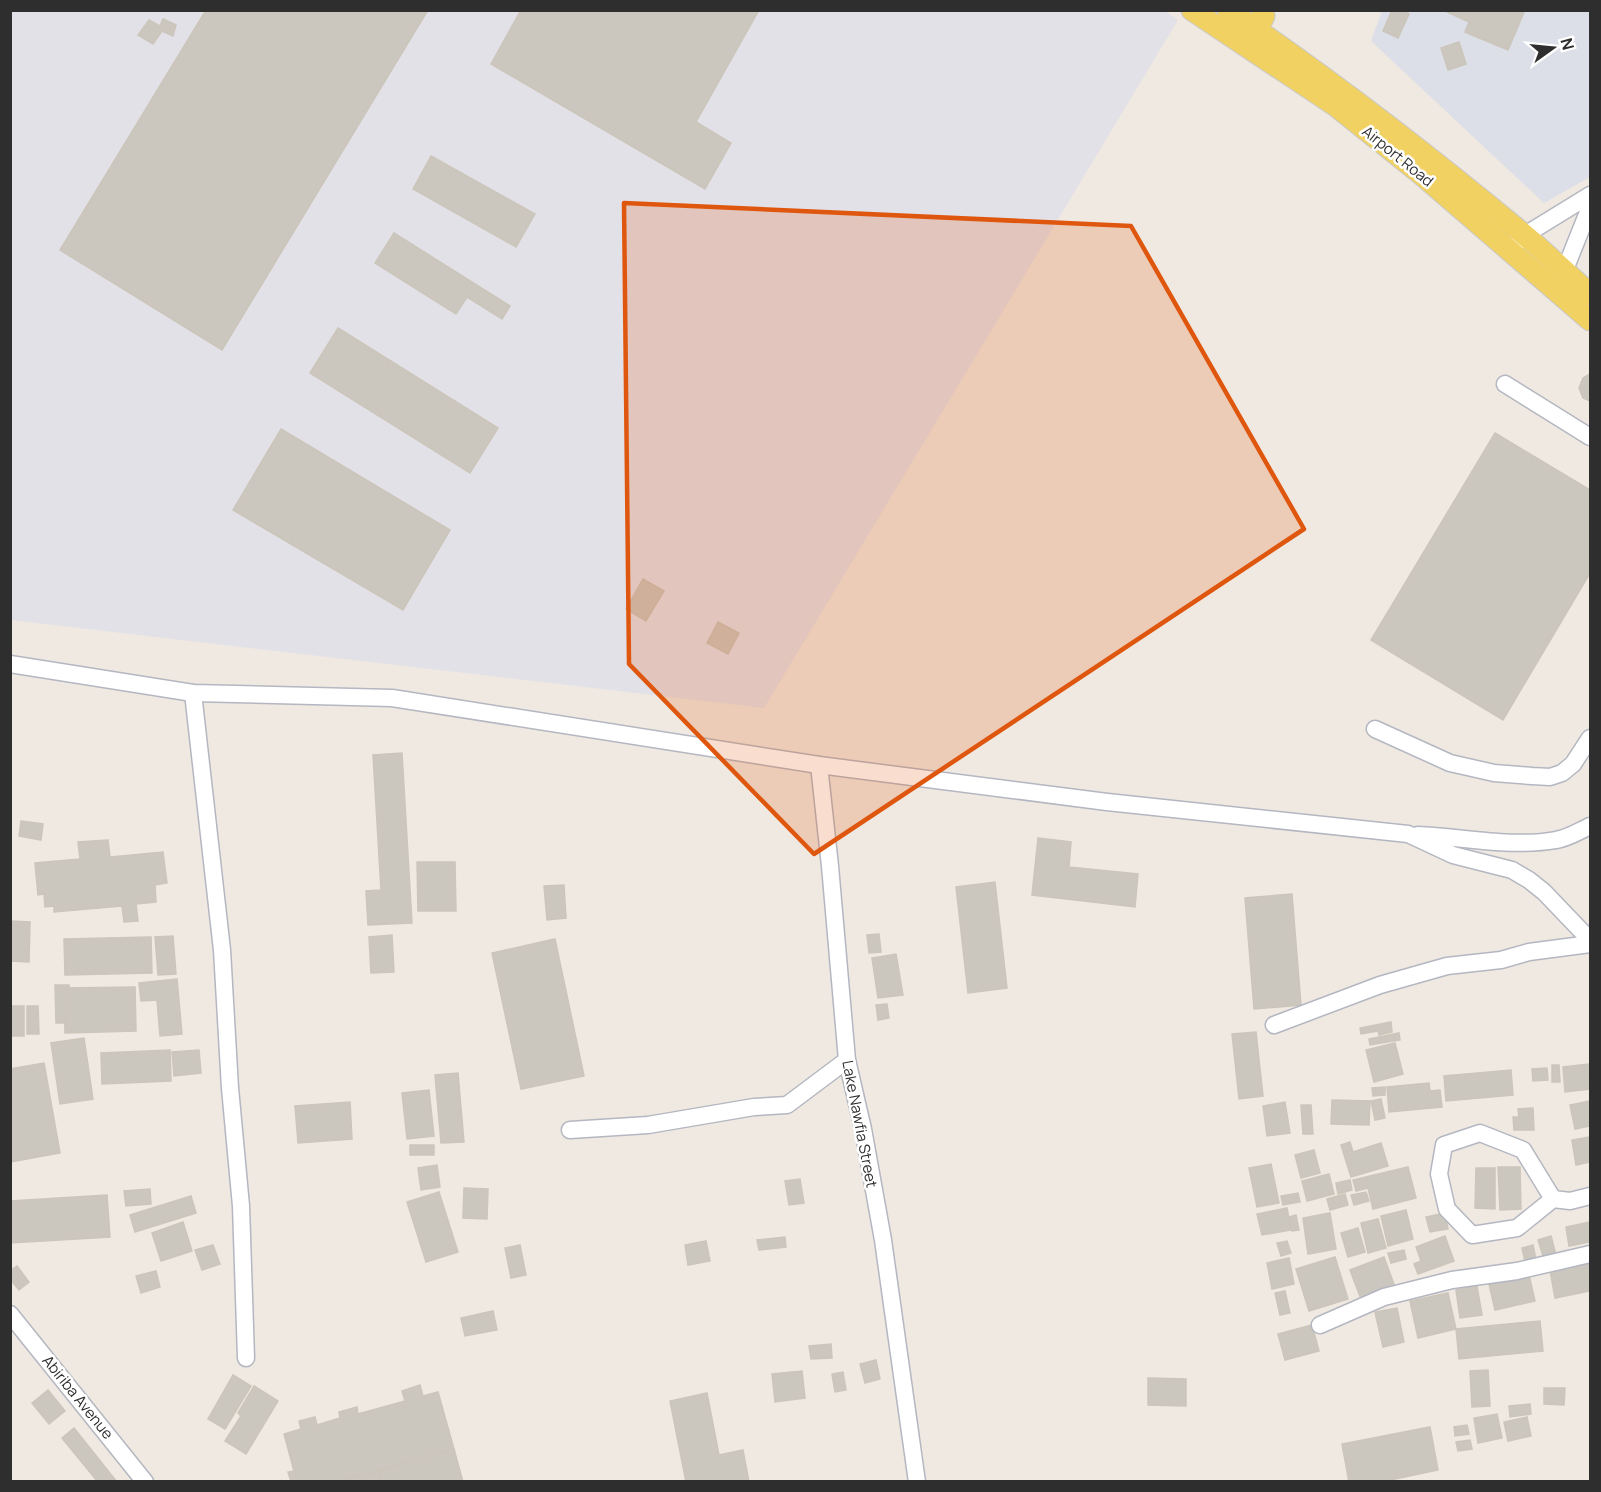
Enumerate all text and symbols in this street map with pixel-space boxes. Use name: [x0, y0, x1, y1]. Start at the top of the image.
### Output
north arrow: [1523, 18, 1583, 78]
text: N: [1555, 36, 1580, 53]
street label: Airport Road: [1358, 121, 1438, 191]
street label: Lake Nawfia Street: [837, 1059, 883, 1189]
street label: Abiriba Avenue: [38, 1351, 119, 1444]

